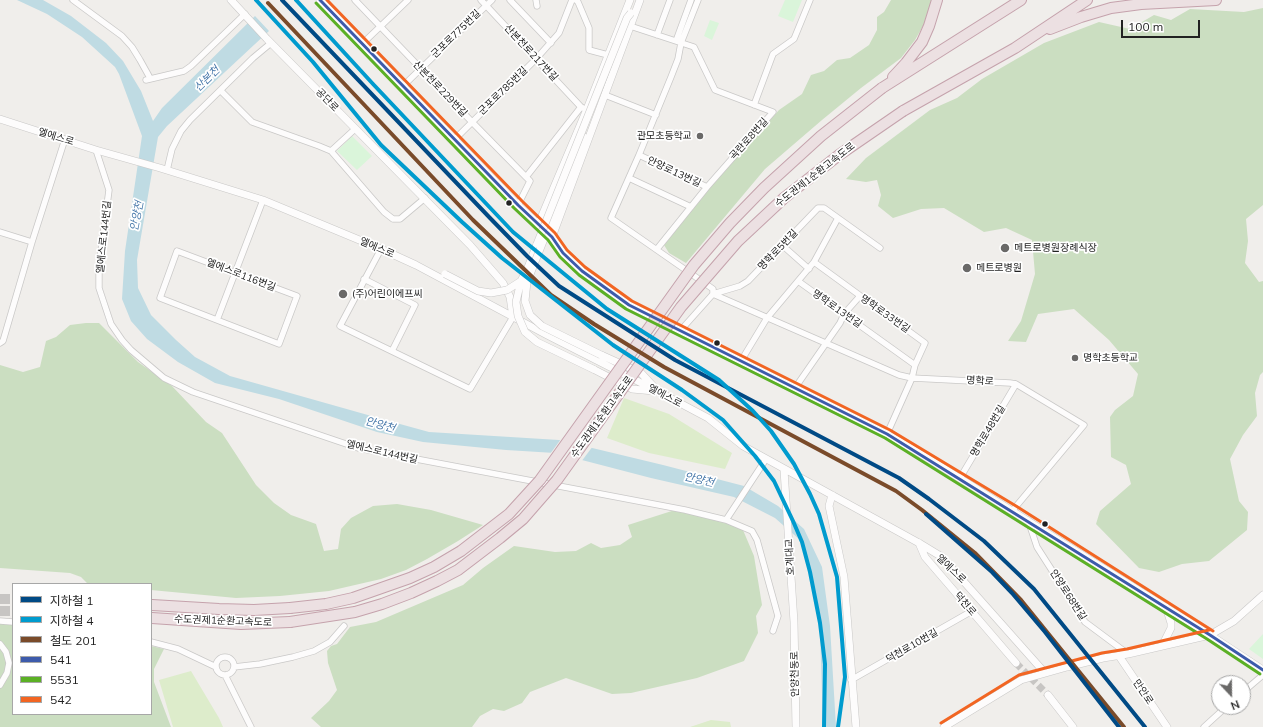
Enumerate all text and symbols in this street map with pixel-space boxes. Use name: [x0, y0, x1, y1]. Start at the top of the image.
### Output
street label: 군포로775번길: [429, 7, 483, 61]
scale bar: [1123, 12, 1202, 38]
text: 100 m: [1128, 19, 1163, 34]
street label: 산본천로217번길: [502, 22, 560, 84]
unlabelled marker: [369, 44, 379, 54]
street label: 산본천로229번길: [410, 59, 470, 119]
water label: 산본천: [191, 64, 223, 94]
street label: 군포로785번길: [476, 64, 530, 118]
street label: 공단로: [313, 86, 341, 114]
street label: 곡란로8번길: [727, 116, 771, 162]
street label: 엘에스로: [37, 126, 75, 148]
place label: 관모초등학교: [637, 130, 692, 142]
marker: 관모초등학교: [695, 131, 705, 141]
street label: 수도권제1순환고속도로: [773, 140, 857, 210]
street label: 안양로13번길: [645, 154, 703, 190]
unlabelled marker: [504, 198, 514, 208]
street label: 엘에스로144번길: [94, 200, 114, 274]
water label: 안양천: [128, 200, 146, 232]
street label: 명학로5번길: [756, 227, 800, 273]
street label: 엘에스로: [358, 235, 396, 261]
marker: 메트로병원장례식장: [999, 242, 1011, 254]
place label: 메트로병원장례식장: [1014, 242, 1097, 254]
street label: 엘에스로116번길: [205, 256, 277, 294]
marker: 메트로병원: [961, 262, 973, 274]
place label: 메트로병원: [976, 262, 1022, 274]
street label: 명학로13번길: [810, 287, 864, 331]
marker: (주)어린이에프씨: [337, 288, 349, 300]
place label: (주)어린이에프씨: [352, 288, 423, 300]
street label: 명학로33번길: [858, 292, 912, 336]
unlabelled marker: [712, 338, 722, 348]
place label: 명학초등학교: [1083, 352, 1138, 364]
marker: 명학초등학교: [1070, 353, 1080, 363]
street label: 수도권제1순환고속도로: [568, 374, 636, 460]
street label: 명학로: [966, 374, 994, 388]
street label: 엘에스로: [646, 382, 684, 410]
street label: 명학로48번길: [968, 403, 1008, 459]
water label: 안양천: [364, 414, 396, 436]
street label: 엘에스로144번길: [345, 438, 419, 466]
water label: 안양천: [683, 470, 715, 490]
unlabelled marker: [1040, 519, 1050, 529]
street label: 호계대교: [783, 538, 797, 576]
street label: 엘에스로: [934, 552, 968, 586]
street label: 안양로68번길: [1047, 567, 1089, 623]
legend: [12, 583, 152, 715]
street label: 덕천로: [951, 590, 979, 618]
text: 지하철 1: [50, 593, 93, 608]
text: 지하철 4: [50, 613, 93, 628]
street label: 수도권제1순환고속도로: [174, 613, 272, 629]
street label: 덕천로10번길: [884, 626, 940, 666]
text: 철도 201: [50, 633, 97, 648]
street label: 안양천동로: [789, 651, 801, 697]
text: 541: [50, 652, 72, 667]
text: 5531: [50, 672, 79, 687]
north arrow: [1211, 675, 1251, 715]
street label: 만안로: [1130, 677, 1156, 707]
text: 542: [50, 692, 72, 707]
text: N: [1229, 697, 1242, 713]

